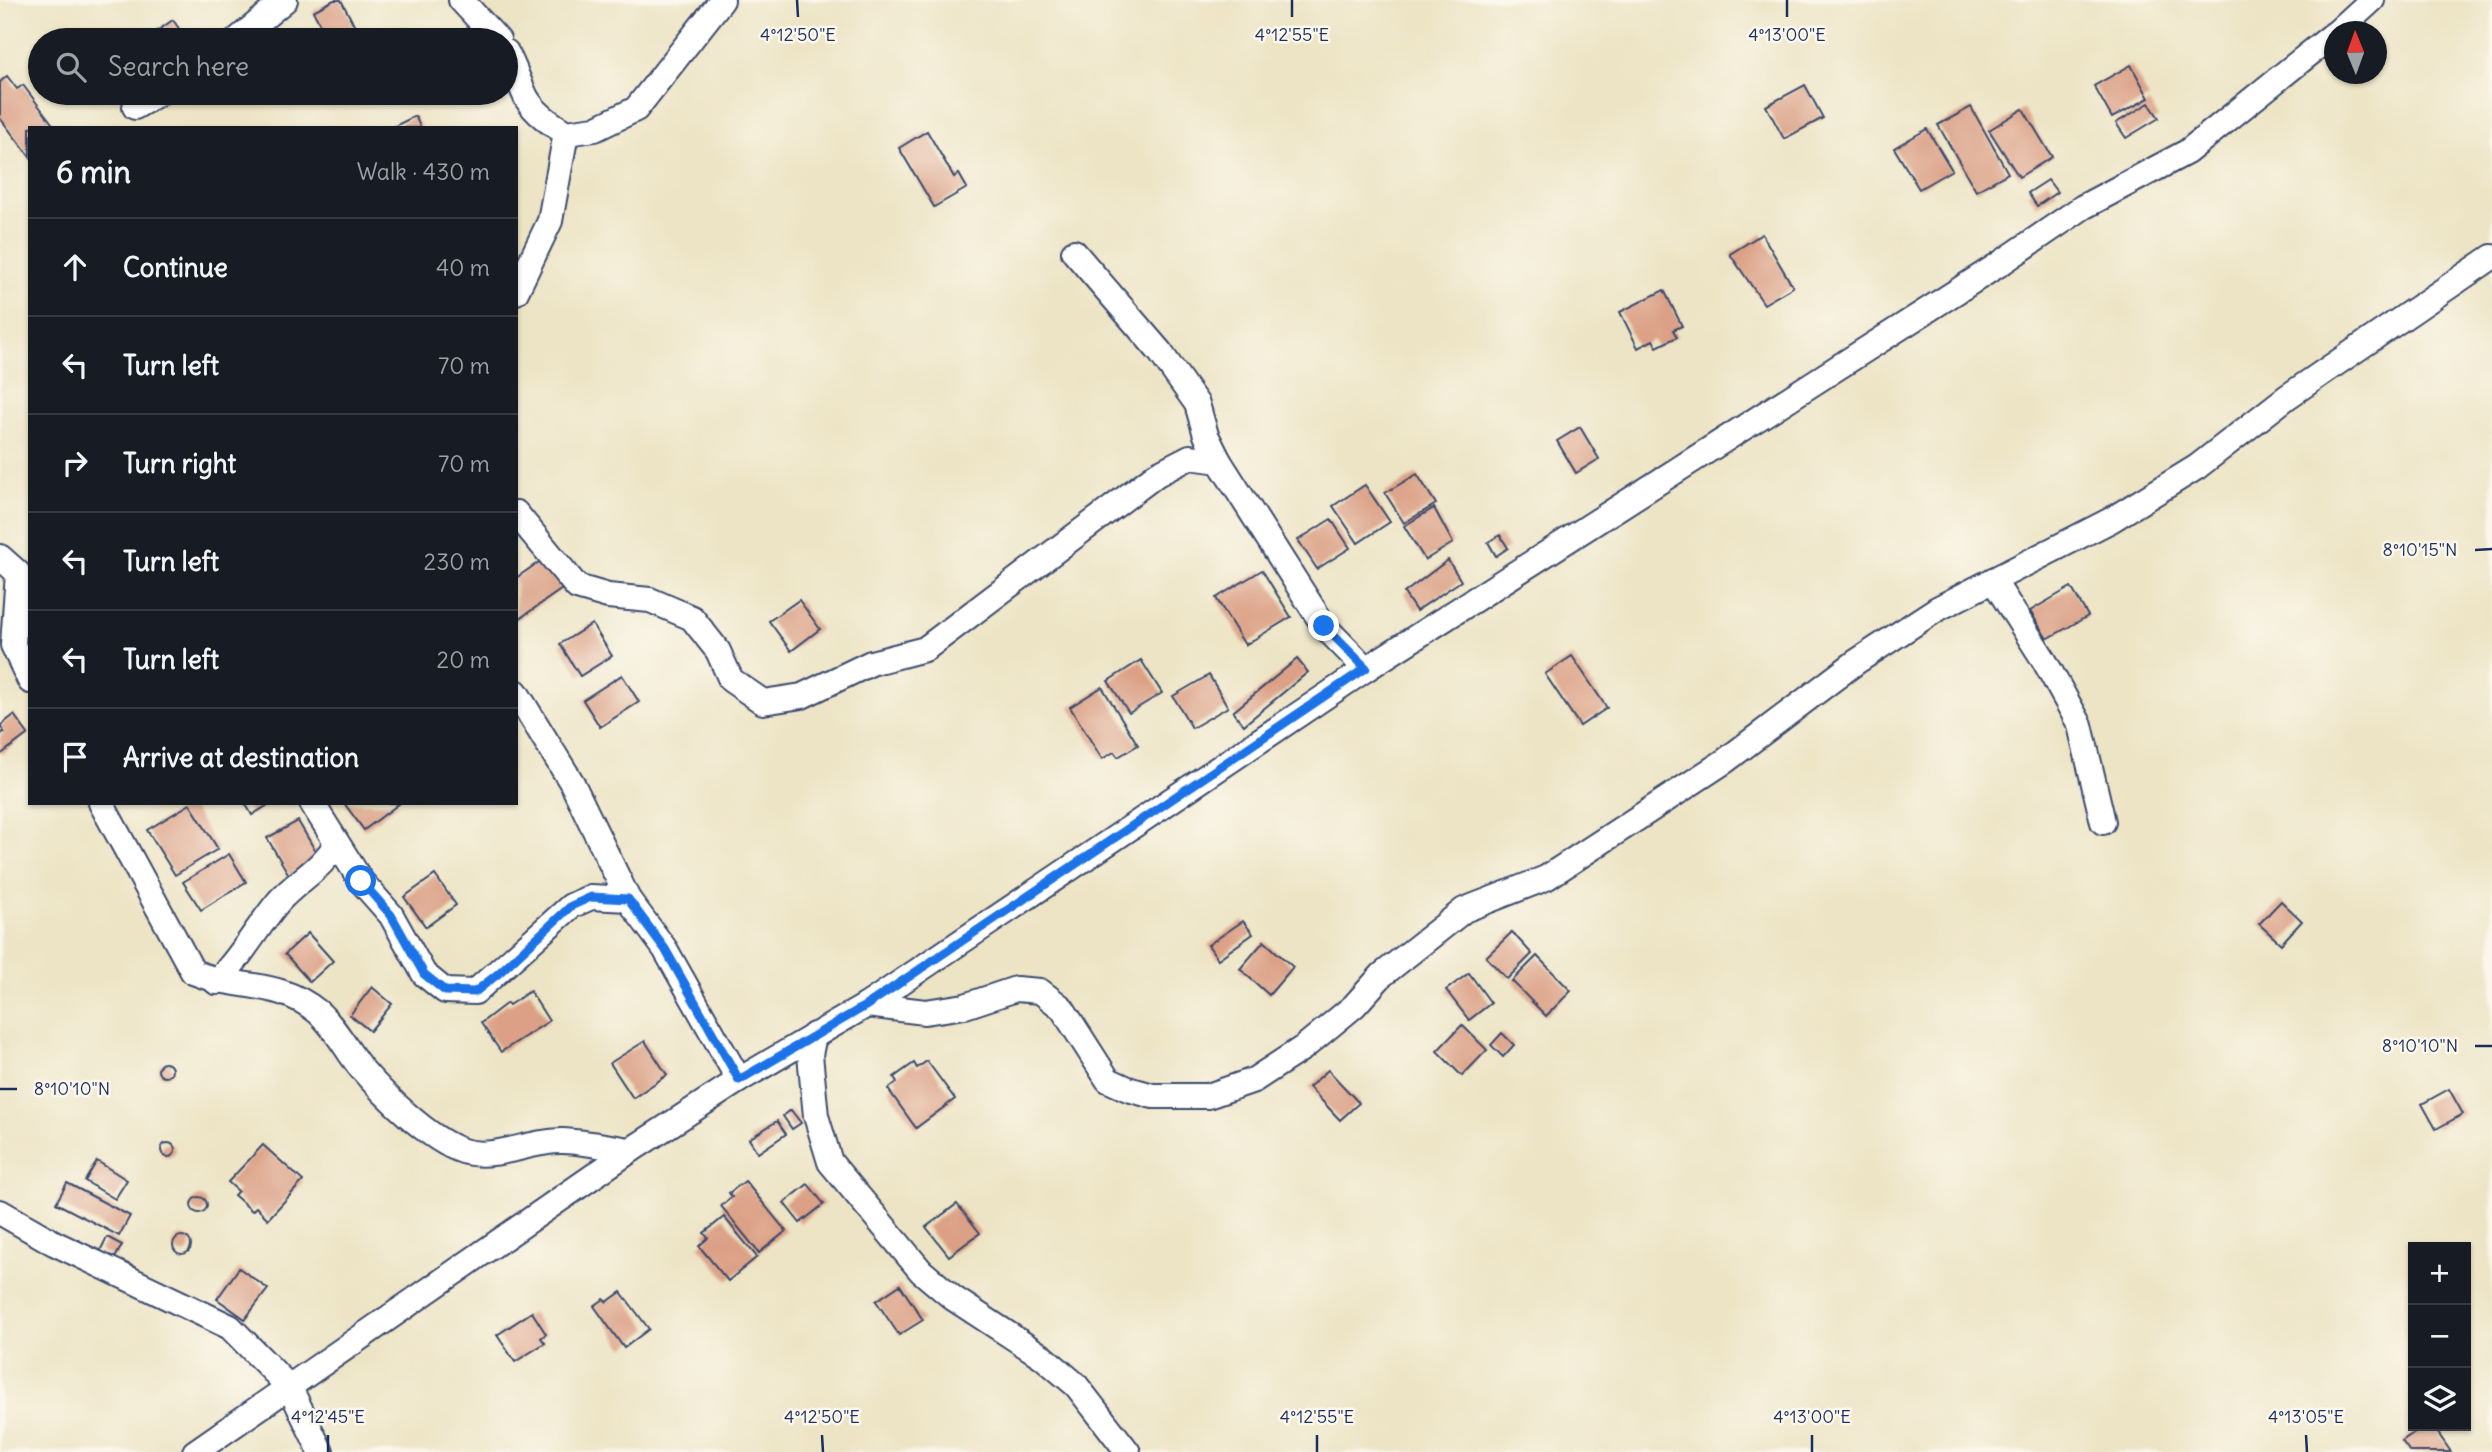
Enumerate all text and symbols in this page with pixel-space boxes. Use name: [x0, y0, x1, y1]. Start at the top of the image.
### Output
north arrow: [2324, 21, 2387, 84]
text: 4°12'50"E: [760, 23, 836, 46]
text: 4°12'55"E: [1255, 23, 1329, 46]
text: 4°13'00"E: [1748, 23, 1826, 46]
search box: [28, 28, 518, 105]
icon: search: [52, 48, 90, 86]
text: Search here: [108, 50, 249, 83]
text: 6 min: [56, 153, 131, 191]
text: Walk · 430 m: [357, 157, 490, 186]
icon: ahead: [56, 248, 94, 286]
text: Continue: [123, 251, 228, 284]
text: 40 m: [436, 253, 490, 282]
icon: left: [56, 346, 94, 384]
text: Turn left: [123, 349, 219, 382]
text: 70 m: [438, 351, 490, 380]
icon: right: [56, 444, 94, 482]
text: Turn right: [123, 447, 236, 480]
text: 70 m: [438, 449, 490, 478]
text: 8°10'15"N: [2383, 538, 2457, 561]
icon: left: [56, 542, 94, 580]
text: Turn left: [123, 545, 219, 578]
text: 230 m: [424, 547, 490, 576]
route end: [1308, 610, 1339, 641]
icon: left: [56, 640, 94, 678]
text: Turn left: [123, 643, 219, 676]
text: 20 m: [437, 645, 490, 674]
icon: arrive: [56, 738, 94, 776]
text: Arrive at destination: [123, 741, 359, 774]
route start: [345, 865, 376, 896]
text: 8°10'10"N: [2382, 1034, 2458, 1057]
text: 8°10'10"N: [34, 1077, 110, 1100]
map controls: [2408, 1242, 2471, 1431]
button: +: [2408, 1242, 2471, 1305]
button: −: [2408, 1305, 2471, 1368]
button: layers: [2408, 1368, 2471, 1431]
text: 4°12'45"E: [291, 1405, 365, 1428]
text: 4°12'50"E: [784, 1405, 860, 1428]
text: 4°12'55"E: [1280, 1405, 1354, 1428]
text: 4°13'00"E: [1773, 1405, 1851, 1428]
text: 4°13'05"E: [2268, 1405, 2344, 1428]

